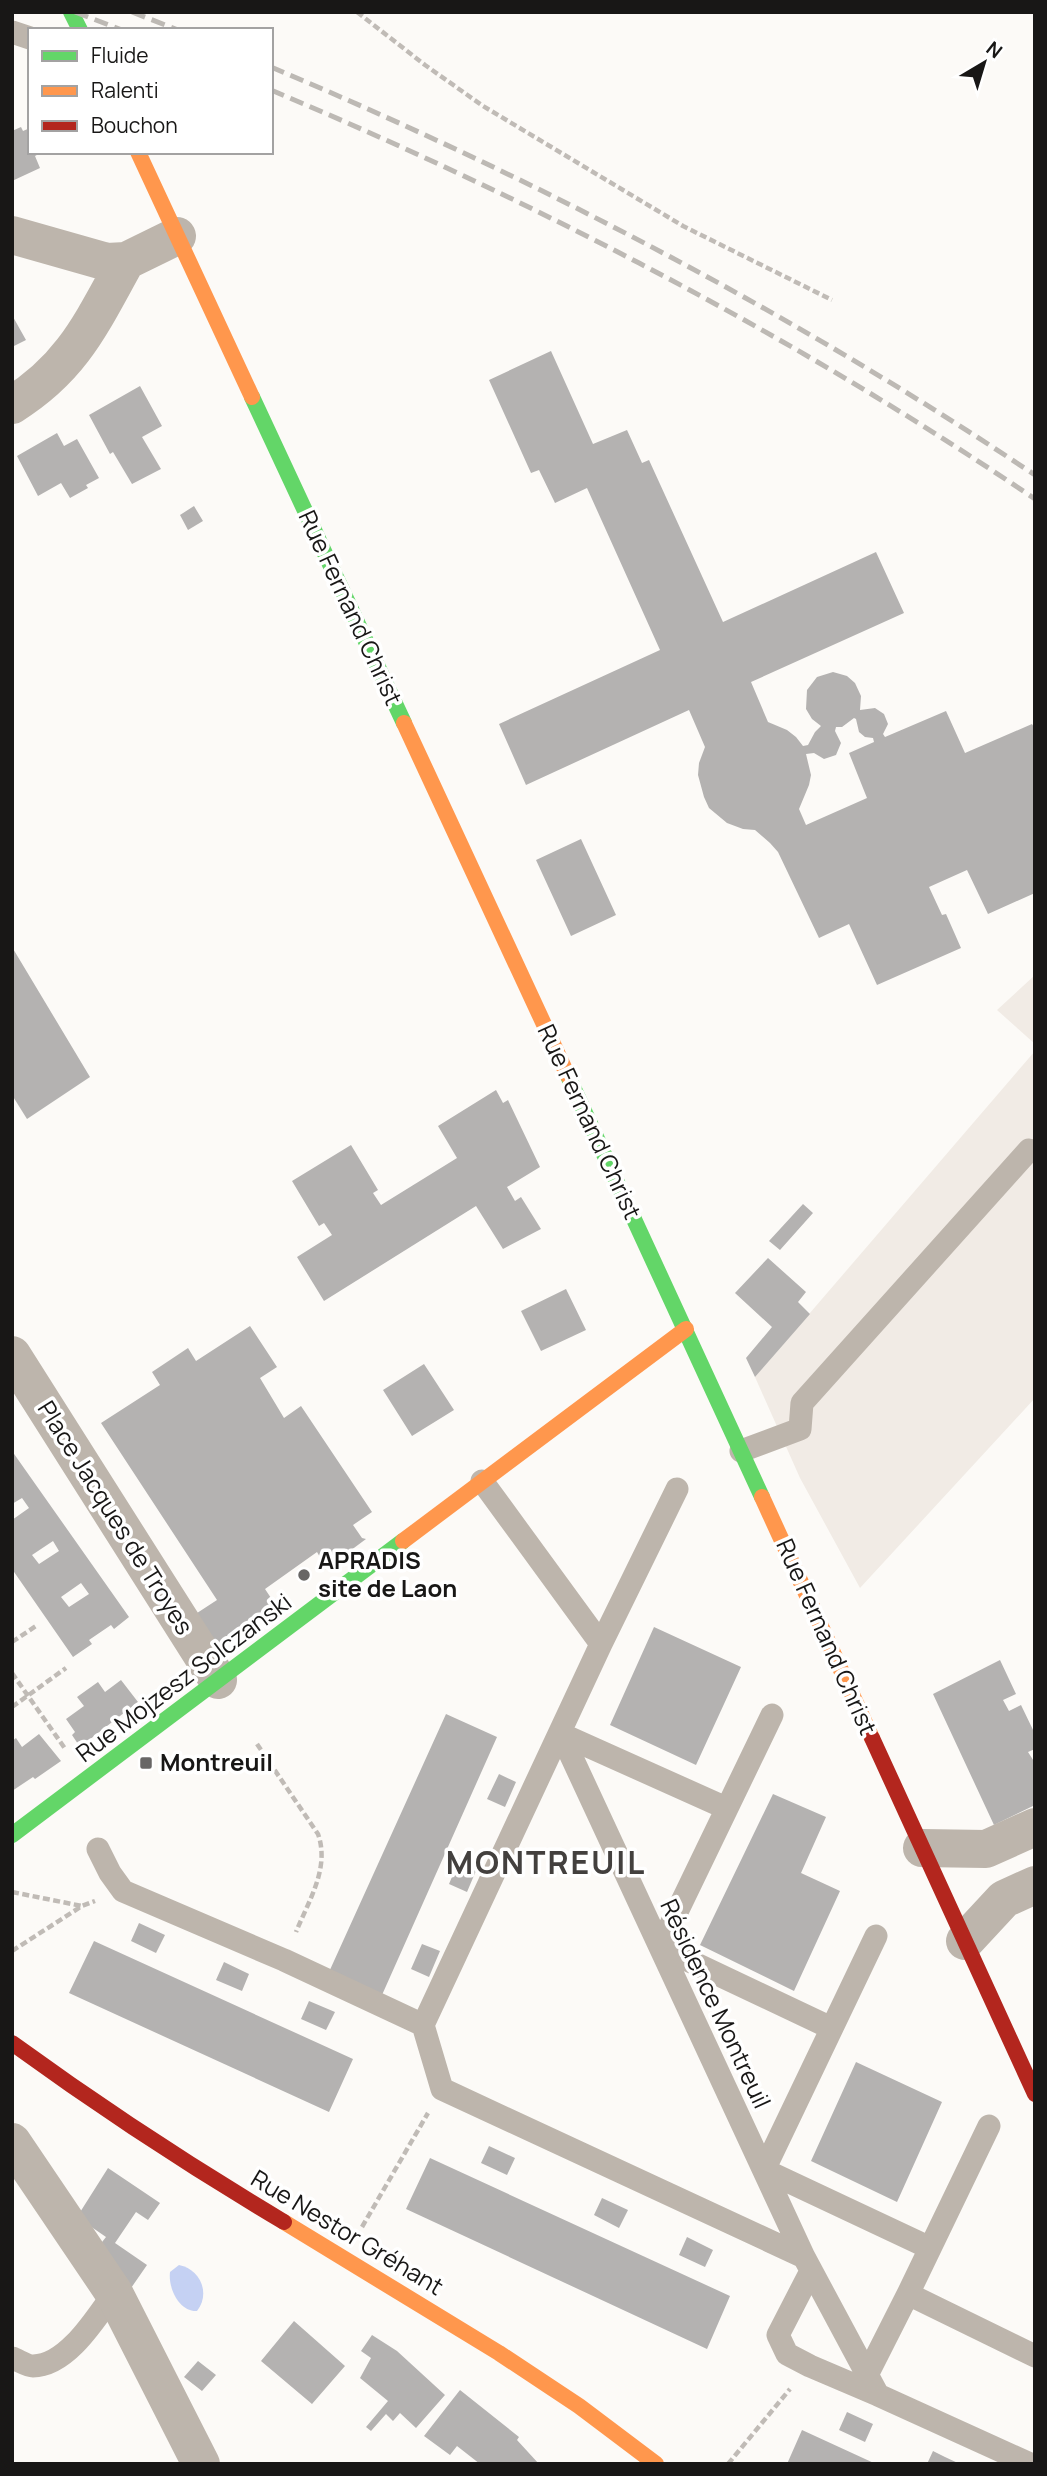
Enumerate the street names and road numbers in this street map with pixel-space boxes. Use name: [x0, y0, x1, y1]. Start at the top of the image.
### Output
street label: Rue Fernand Christ: [292, 505, 411, 710]
street label: Rue Fernand Christ: [531, 1019, 650, 1224]
street label: Place Jacques de Troyes: [31, 1394, 202, 1640]
street label: Rue Fernand Christ: [769, 1533, 885, 1740]
street label: Rue Mojzesz Solczanski: [69, 1585, 298, 1769]
street label: Résidence Montreuil: [653, 1893, 779, 2113]
street label: Rue Nestor Gréhant: [245, 2161, 450, 2302]

